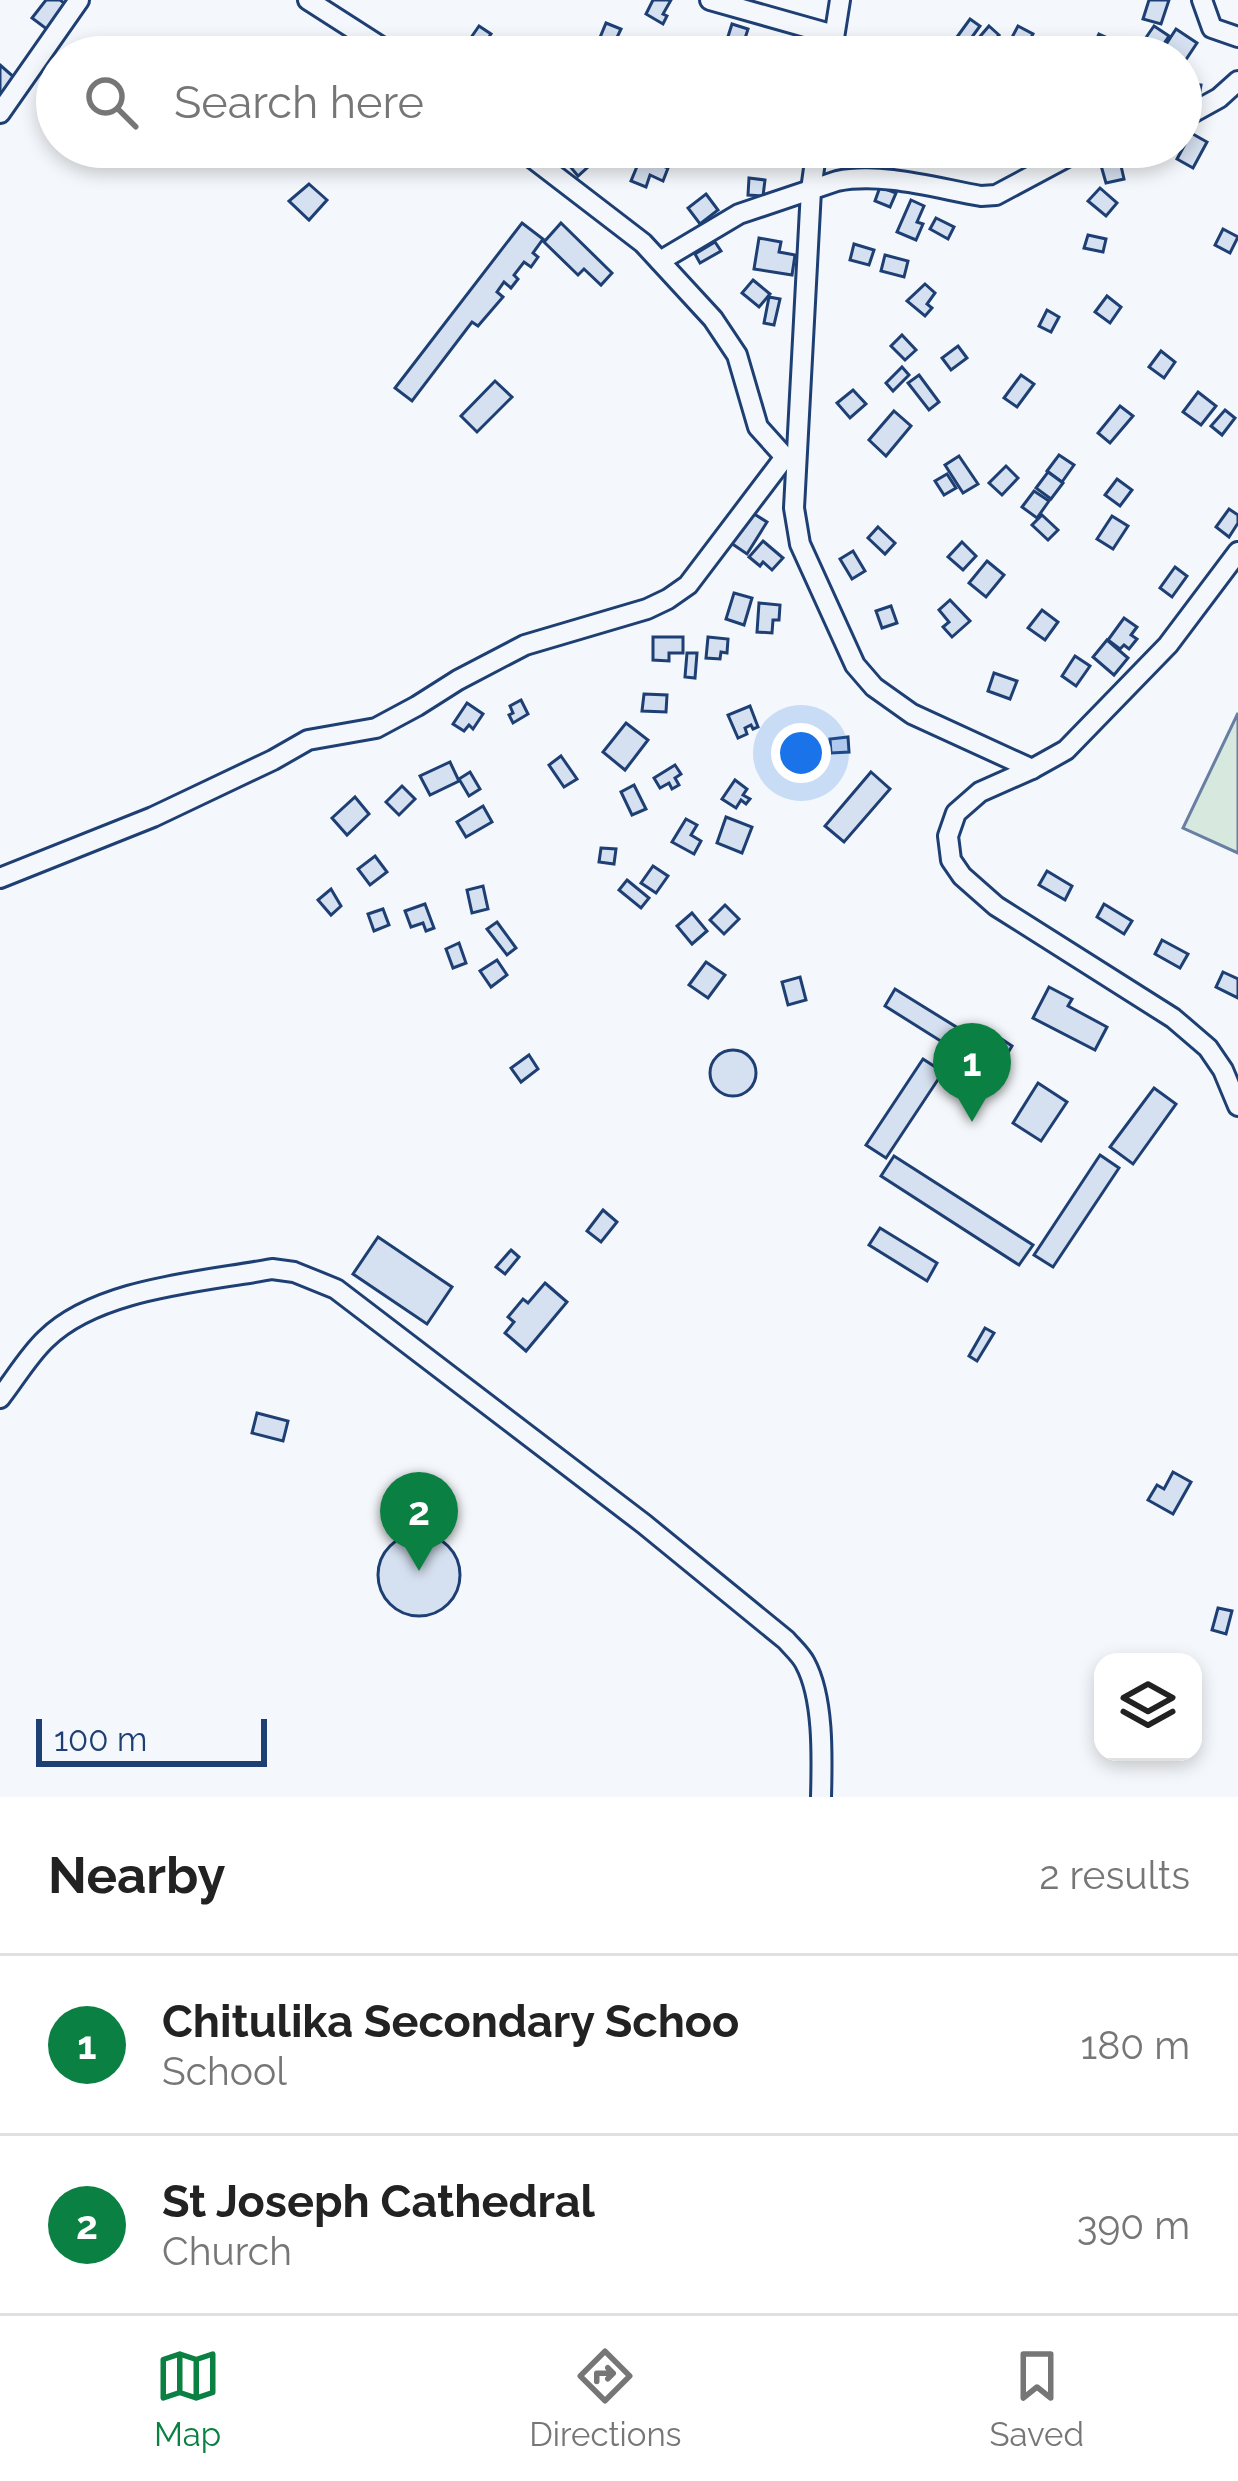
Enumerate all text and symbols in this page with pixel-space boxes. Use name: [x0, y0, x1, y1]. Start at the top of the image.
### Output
search box: [36, 36, 1202, 168]
icon: search: [78, 69, 144, 135]
text: Search here: [174, 76, 424, 129]
your location: [771, 723, 831, 783]
pin: 1: [933, 1023, 1011, 1122]
pin: 2: [380, 1472, 458, 1571]
map controls: [1094, 1653, 1202, 1761]
button: layers: [1094, 1653, 1202, 1761]
scale bar: [36, 1713, 267, 1766]
text: 100 m: [54, 1720, 147, 1759]
text: Nearby: [48, 1845, 225, 1905]
text: 2 results: [1039, 1852, 1190, 1898]
text: Chitulika Secondary Schoo: [162, 1995, 739, 2048]
text: 1: [77, 2022, 97, 2068]
text: 180 m: [1081, 2022, 1190, 2068]
text: School: [162, 2048, 287, 2094]
text: St Joseph Cathedral: [162, 2175, 595, 2228]
text: 2: [76, 2202, 98, 2248]
text: 390 m: [1077, 2202, 1190, 2248]
text: Church: [162, 2228, 292, 2274]
tab: Map: [154, 2343, 221, 2454]
tab: Directions: [529, 2343, 682, 2454]
tab: Saved: [990, 2343, 1084, 2454]

